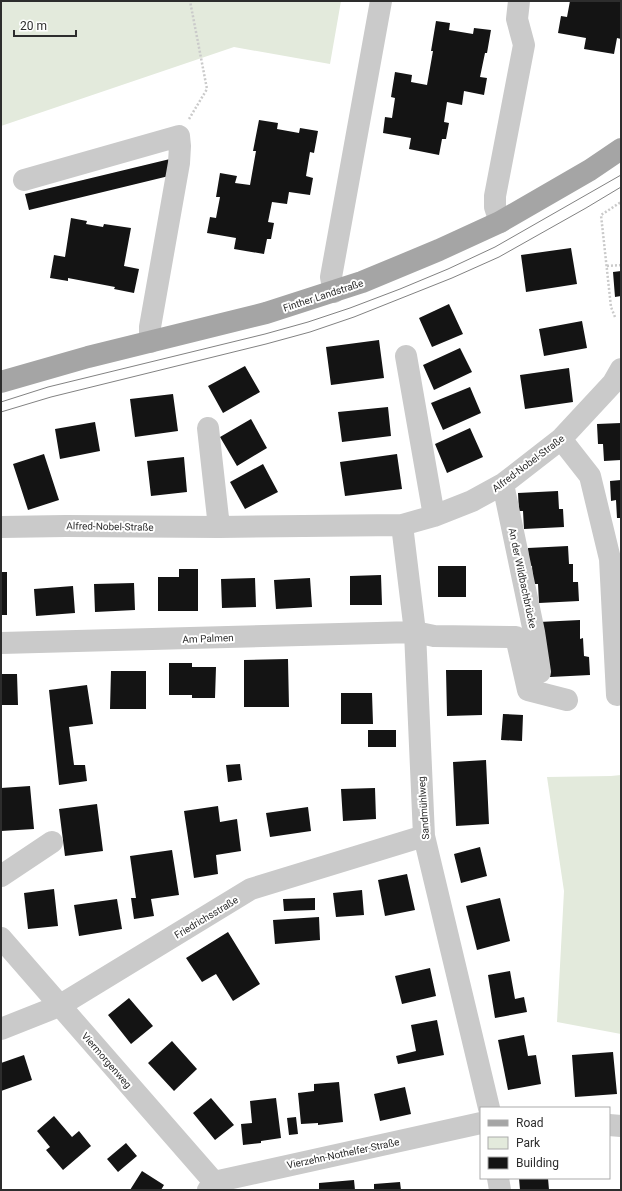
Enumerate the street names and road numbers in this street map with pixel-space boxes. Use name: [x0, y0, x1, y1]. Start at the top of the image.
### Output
street label: Finther Landstraße: [282, 277, 365, 314]
street label: Alfred-Nobel-Straße: [490, 433, 567, 494]
street label: Alfred-Nobel-Straße: [66, 520, 154, 533]
street label: An der Wildbachbrücke: [506, 527, 539, 629]
street label: Am Palmen: [182, 632, 234, 645]
street label: Sandmühlweg: [416, 776, 431, 840]
street label: Friedrichsstraße: [172, 894, 240, 941]
street label: Viermorgenweg: [79, 1030, 134, 1090]
street label: Vierzehn-Nothelfer-Straße: [286, 1136, 400, 1171]

